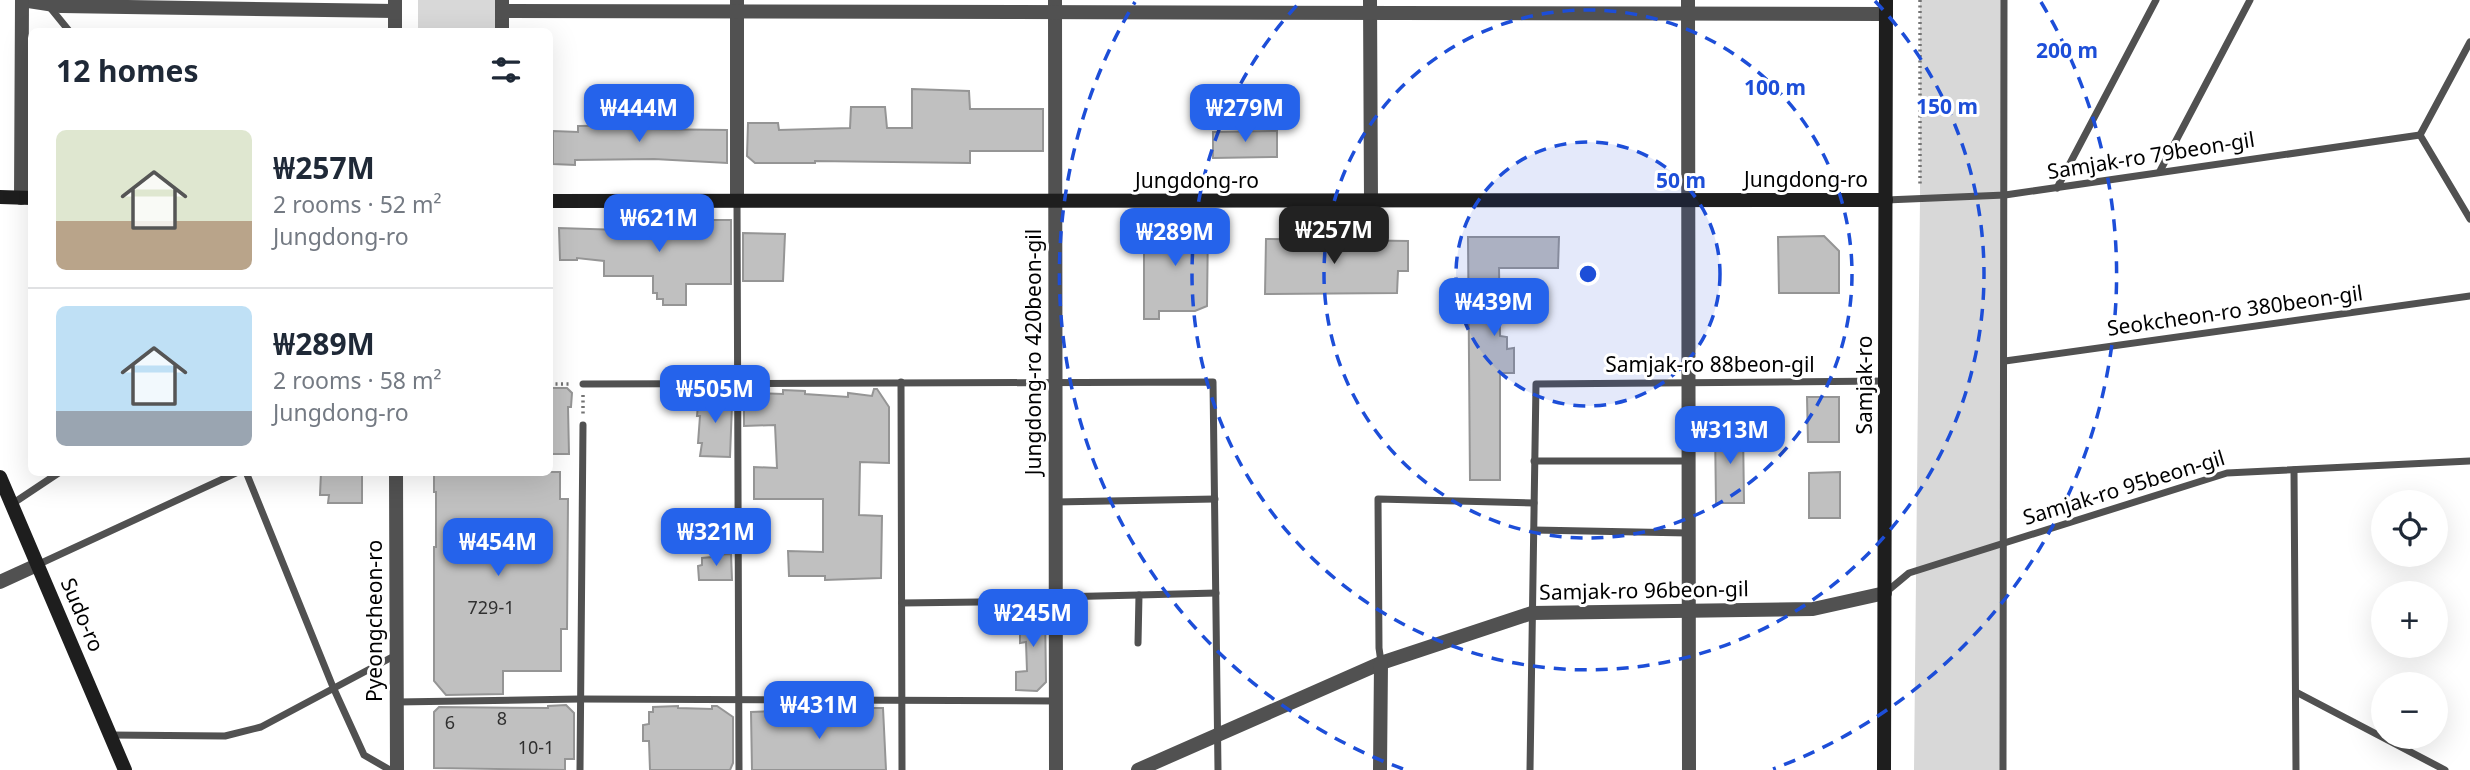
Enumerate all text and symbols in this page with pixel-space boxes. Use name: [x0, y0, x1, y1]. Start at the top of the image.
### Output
text: 200 m: [2036, 36, 2098, 64]
text: 12 homes: [56, 50, 199, 91]
icon: filters: [487, 51, 525, 89]
text: 100 m: [1744, 73, 1806, 101]
pin: ₩444M: [590, 85, 688, 144]
pin: ₩279M: [1196, 85, 1294, 144]
text: ₩444M: [600, 91, 678, 123]
text: ₩279M: [1206, 91, 1284, 123]
text: 150 m: [1916, 92, 1978, 120]
street label: Samjak-ro 79beon-gil: [2045, 125, 2257, 185]
text: ₩257M: [273, 147, 375, 188]
icon: home: [112, 158, 196, 242]
street label: Jungdong-ro: [1742, 165, 1868, 193]
street label: Jungdong-ro: [1133, 166, 1259, 194]
text: 50 m: [1656, 166, 1706, 194]
text: 2 rooms · 52 m²: [273, 188, 442, 220]
pin: ₩621M: [610, 194, 708, 254]
text: ₩621M: [620, 201, 698, 233]
pin: ₩257M: [1285, 206, 1383, 266]
pin: ₩289M: [1126, 208, 1224, 268]
text: ₩257M: [1295, 213, 1373, 245]
text: ₩289M: [1136, 215, 1214, 247]
text: Jungdong-ro: [273, 220, 409, 252]
street label: Jungdong-ro 420beon-gil: [1019, 229, 1047, 477]
centre of rings: [1576, 262, 1600, 286]
pin: ₩439M: [1445, 278, 1543, 338]
street label: Seokcheon-ro 380beon-gil: [2105, 278, 2365, 342]
text: ₩439M: [1455, 285, 1533, 317]
text: ₩289M: [273, 323, 375, 364]
icon: home: [112, 334, 196, 418]
street label: Samjak-ro: [1850, 335, 1878, 435]
street label: Samjak-ro 88beon-gil: [1605, 350, 1815, 378]
text: 2 rooms · 58 m²: [273, 364, 442, 396]
pin: ₩505M: [666, 366, 764, 425]
text: ₩505M: [676, 372, 754, 404]
text: Jungdong-ro: [273, 396, 409, 428]
pin: ₩313M: [1681, 406, 1779, 466]
text: ₩313M: [1691, 413, 1769, 445]
street label: Samjak-ro 95beon-gil: [2019, 443, 2228, 531]
map controls: [2371, 490, 2448, 749]
button: locate: [2371, 490, 2448, 567]
pin: ₩321M: [667, 508, 765, 568]
text: ₩321M: [677, 515, 755, 547]
pin: ₩454M: [449, 518, 547, 578]
text: ₩454M: [459, 525, 537, 557]
street label: Pyeongcheon-ro: [360, 540, 388, 702]
street label: Sudo-ro: [55, 573, 111, 656]
street label: Samjak-ro 96beon-gil: [1539, 574, 1749, 606]
button: +: [2371, 581, 2448, 658]
pin: ₩245M: [984, 590, 1082, 649]
house number: 729-1: [468, 595, 514, 619]
text: ₩245M: [994, 596, 1072, 628]
button: −: [2371, 672, 2448, 749]
pin: ₩431M: [770, 682, 868, 741]
text: ₩431M: [780, 688, 858, 720]
house number: 8: [497, 706, 507, 730]
house number: 6: [445, 710, 455, 734]
house number: 10-1: [518, 735, 554, 759]

